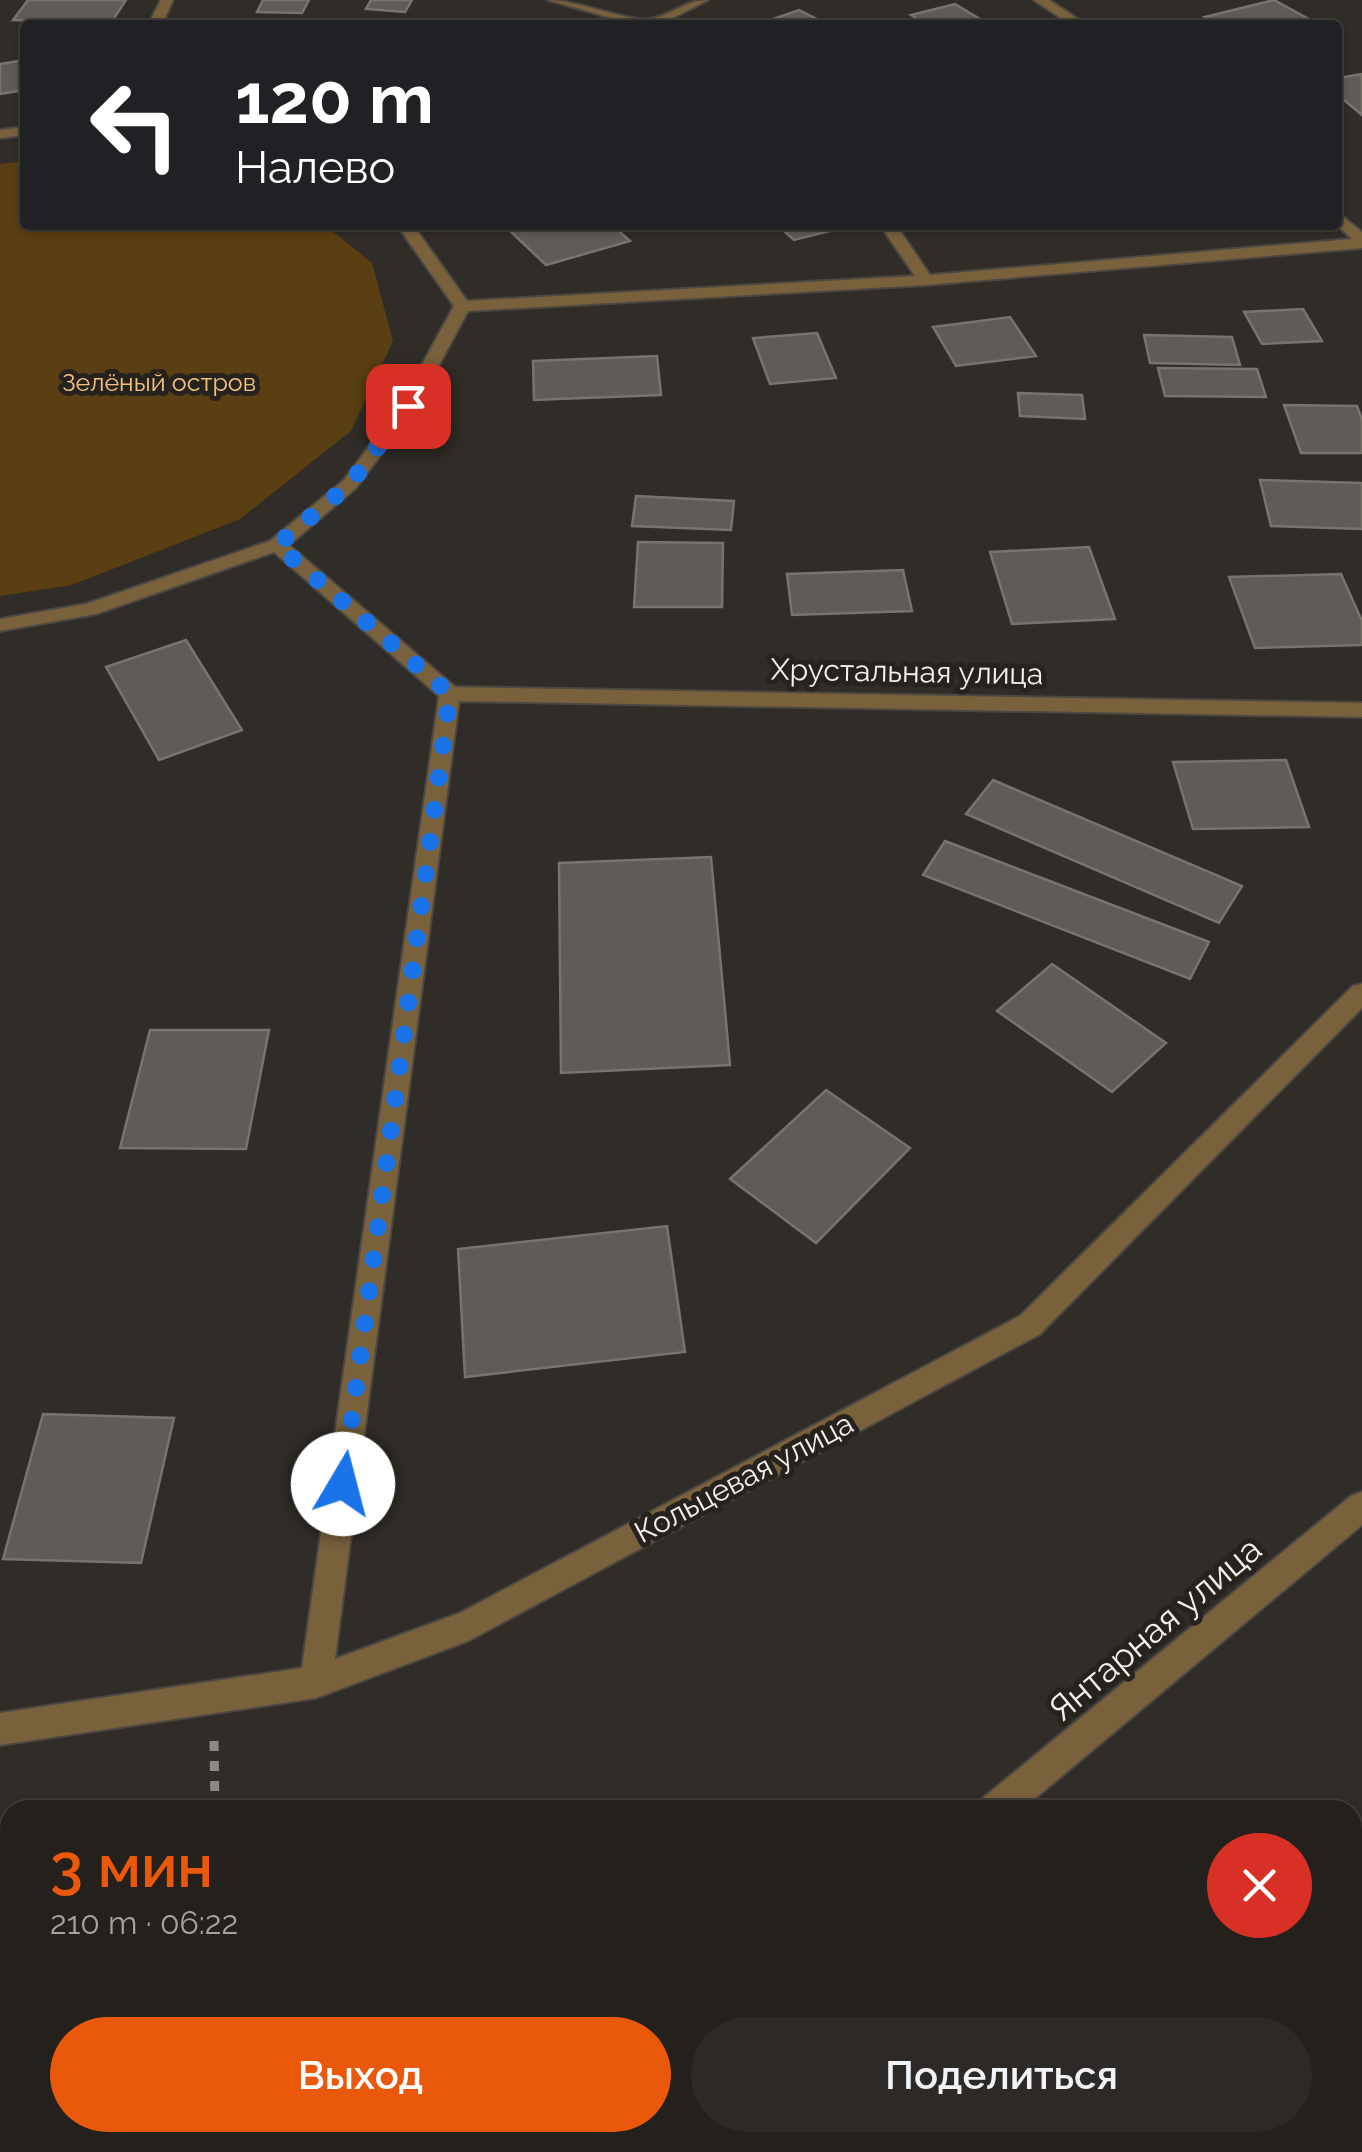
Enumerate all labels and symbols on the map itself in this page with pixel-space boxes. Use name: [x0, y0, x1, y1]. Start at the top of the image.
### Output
pin: [366, 364, 451, 449]
park label: Зелёный остров: [62, 367, 256, 397]
street label: Хрустальная улица: [770, 652, 1044, 691]
street label: Кольцевая улица: [629, 1405, 859, 1550]
position arrow: [291, 1432, 395, 1536]
street label: Янтарная улица: [1040, 1528, 1269, 1729]

